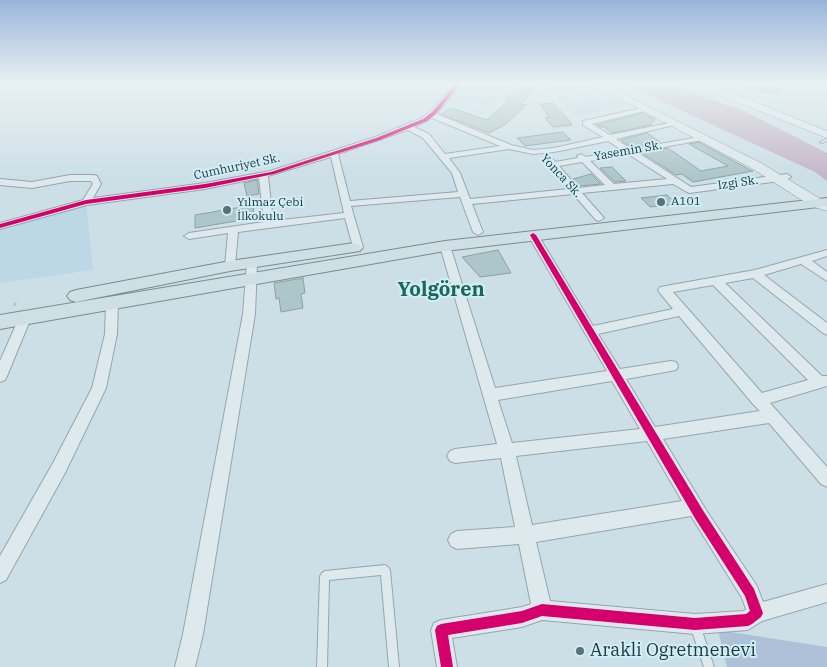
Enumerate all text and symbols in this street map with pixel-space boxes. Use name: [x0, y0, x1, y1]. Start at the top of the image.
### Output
street label: Yasemin Sk.: [593, 138, 663, 164]
street label: Cumhuriyet Sk.: [193, 151, 281, 183]
street label: Yonca Sk.: [537, 151, 585, 201]
street label: Izgi Sk.: [717, 173, 759, 193]
place label: A101: [671, 195, 701, 209]
place label: Yılmaz Çebi İlkokulu: [237, 196, 303, 224]
marker: A101: [655, 196, 667, 208]
marker: Yılmaz Çebi İlkokulu: [221, 204, 233, 216]
district label: Yolgören: [397, 278, 485, 302]
place label: Arakli Ogretmenevi: [590, 640, 756, 662]
marker: Arakli Ogretmenevi: [574, 645, 586, 657]

